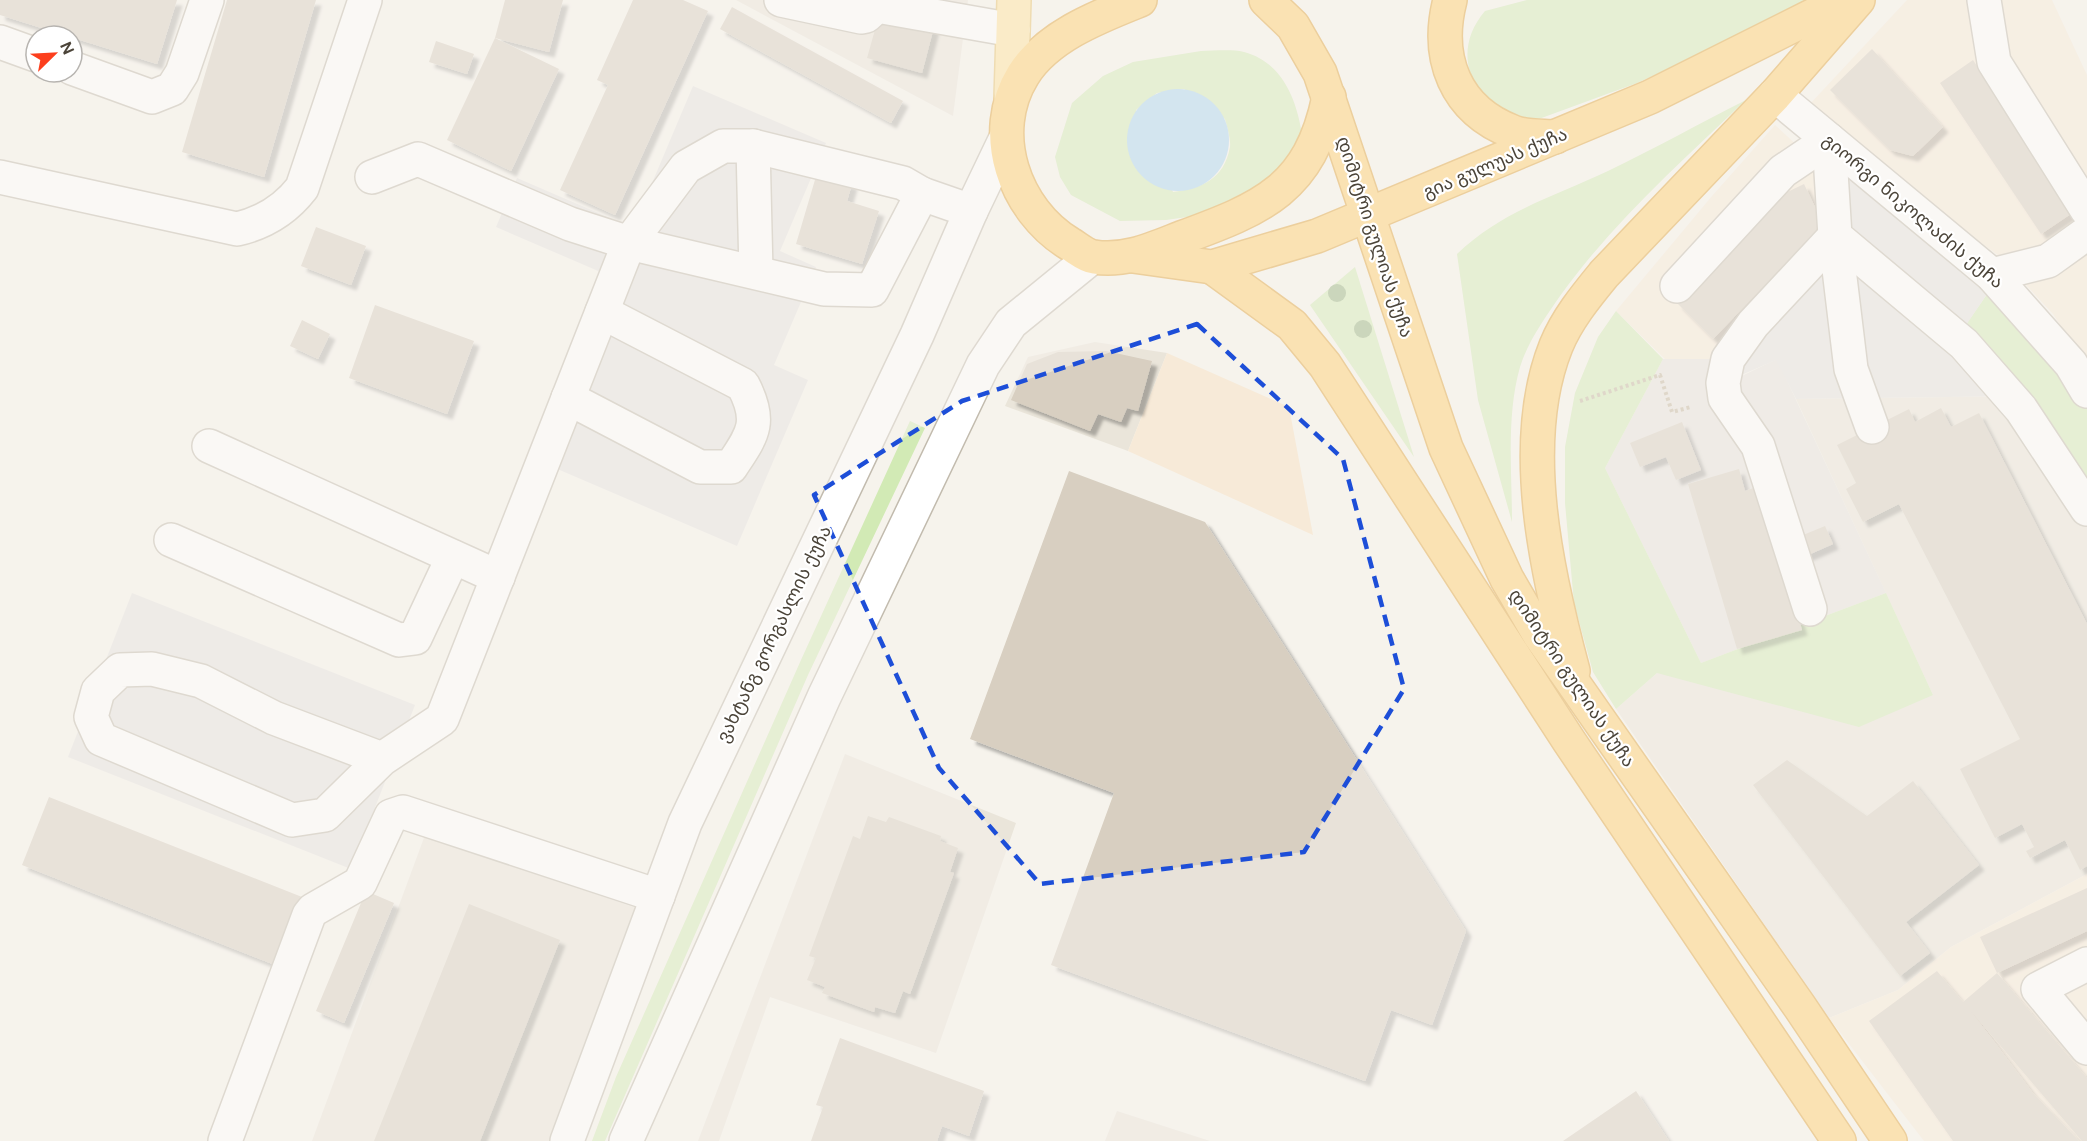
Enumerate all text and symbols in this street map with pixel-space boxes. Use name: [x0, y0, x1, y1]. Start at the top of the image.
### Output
north arrow: [24, 24, 84, 84]
text: N: [55, 39, 79, 58]
street label: გია გულუას ქუჩა: [1419, 122, 1571, 204]
street label: გიორგი ნიკოლაძის ქუჩა: [1817, 128, 2009, 294]
street label: დიმიტრი გულიას ქუჩა: [1331, 133, 1419, 341]
street label: ვახტანგ გორგასლის ქუჩა: [711, 522, 837, 746]
street label: დიმიტრი გულიას ქუჩა: [1503, 584, 1641, 772]

